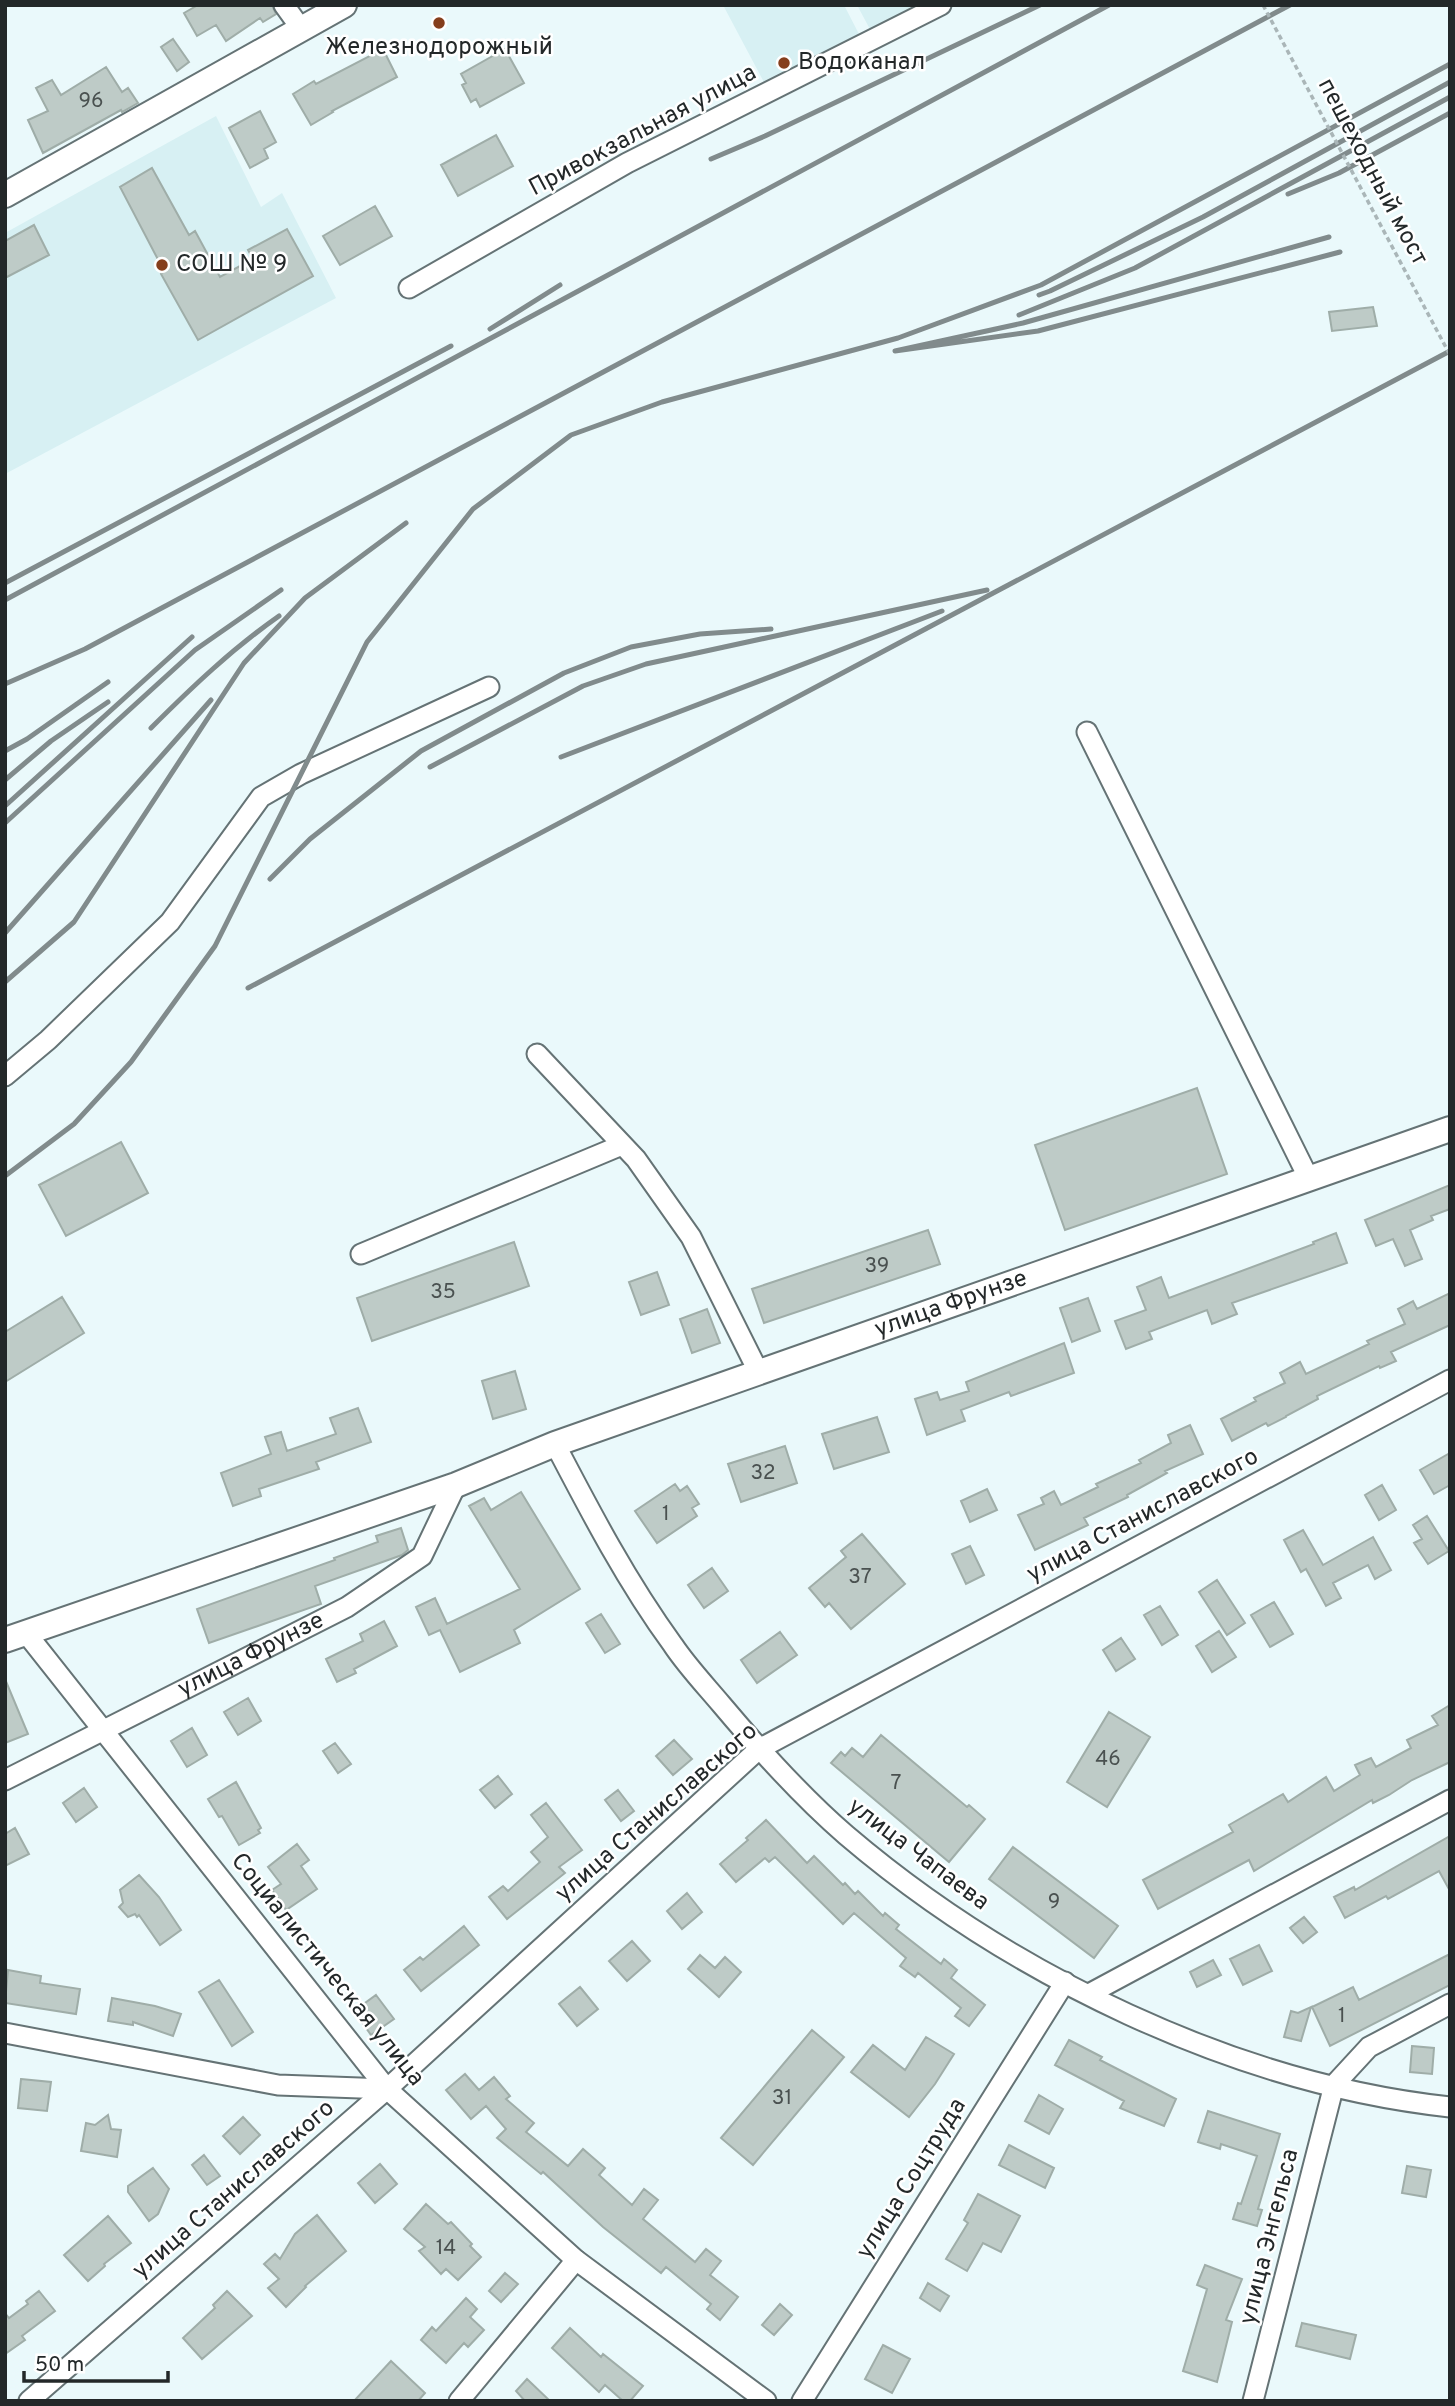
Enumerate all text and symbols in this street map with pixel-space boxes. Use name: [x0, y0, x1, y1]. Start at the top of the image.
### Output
marker: Железнодорожный: [431, 15, 447, 31]
place label: Железнодорожный: [325, 33, 553, 63]
place label: Водоканал: [798, 48, 925, 78]
marker: Водоканал: [776, 55, 792, 71]
street label: Привокзальная улица: [524, 58, 762, 204]
street label: пешеходный мост: [1310, 73, 1434, 271]
house number: 96: [78, 88, 104, 115]
place label: СОШ № 9: [176, 250, 287, 280]
marker: СОШ № 9: [154, 257, 170, 273]
house number: 39: [865, 1253, 889, 1280]
street label: улица Фрунзе: [871, 1264, 1032, 1345]
house number: 35: [430, 1279, 456, 1306]
street label: улица Станиславского: [1022, 1442, 1264, 1590]
house number: 32: [750, 1460, 776, 1487]
house number: 1: [662, 1501, 670, 1528]
house number: 37: [848, 1564, 872, 1591]
street label: улица Фрунзе: [173, 1606, 329, 1705]
street label: улица Станиславского: [550, 1717, 764, 1909]
house number: 46: [1095, 1746, 1121, 1773]
house number: 7: [891, 1770, 902, 1797]
street label: улица Чапаева: [841, 1792, 995, 1918]
street label: Социалистическая улица: [224, 1847, 430, 2093]
house number: 9: [1048, 1889, 1060, 1916]
house number: 1: [1338, 2003, 1346, 2030]
house number: 31: [772, 2085, 792, 2112]
street label: улица Соцтруда: [850, 2093, 974, 2265]
street label: улица Станиславского: [127, 2094, 341, 2286]
street label: улица Энгельса: [1234, 2146, 1306, 2328]
house number: 14: [436, 2235, 456, 2262]
scale bar: [24, 2340, 168, 2384]
text: 50 m: [35, 2352, 84, 2379]

